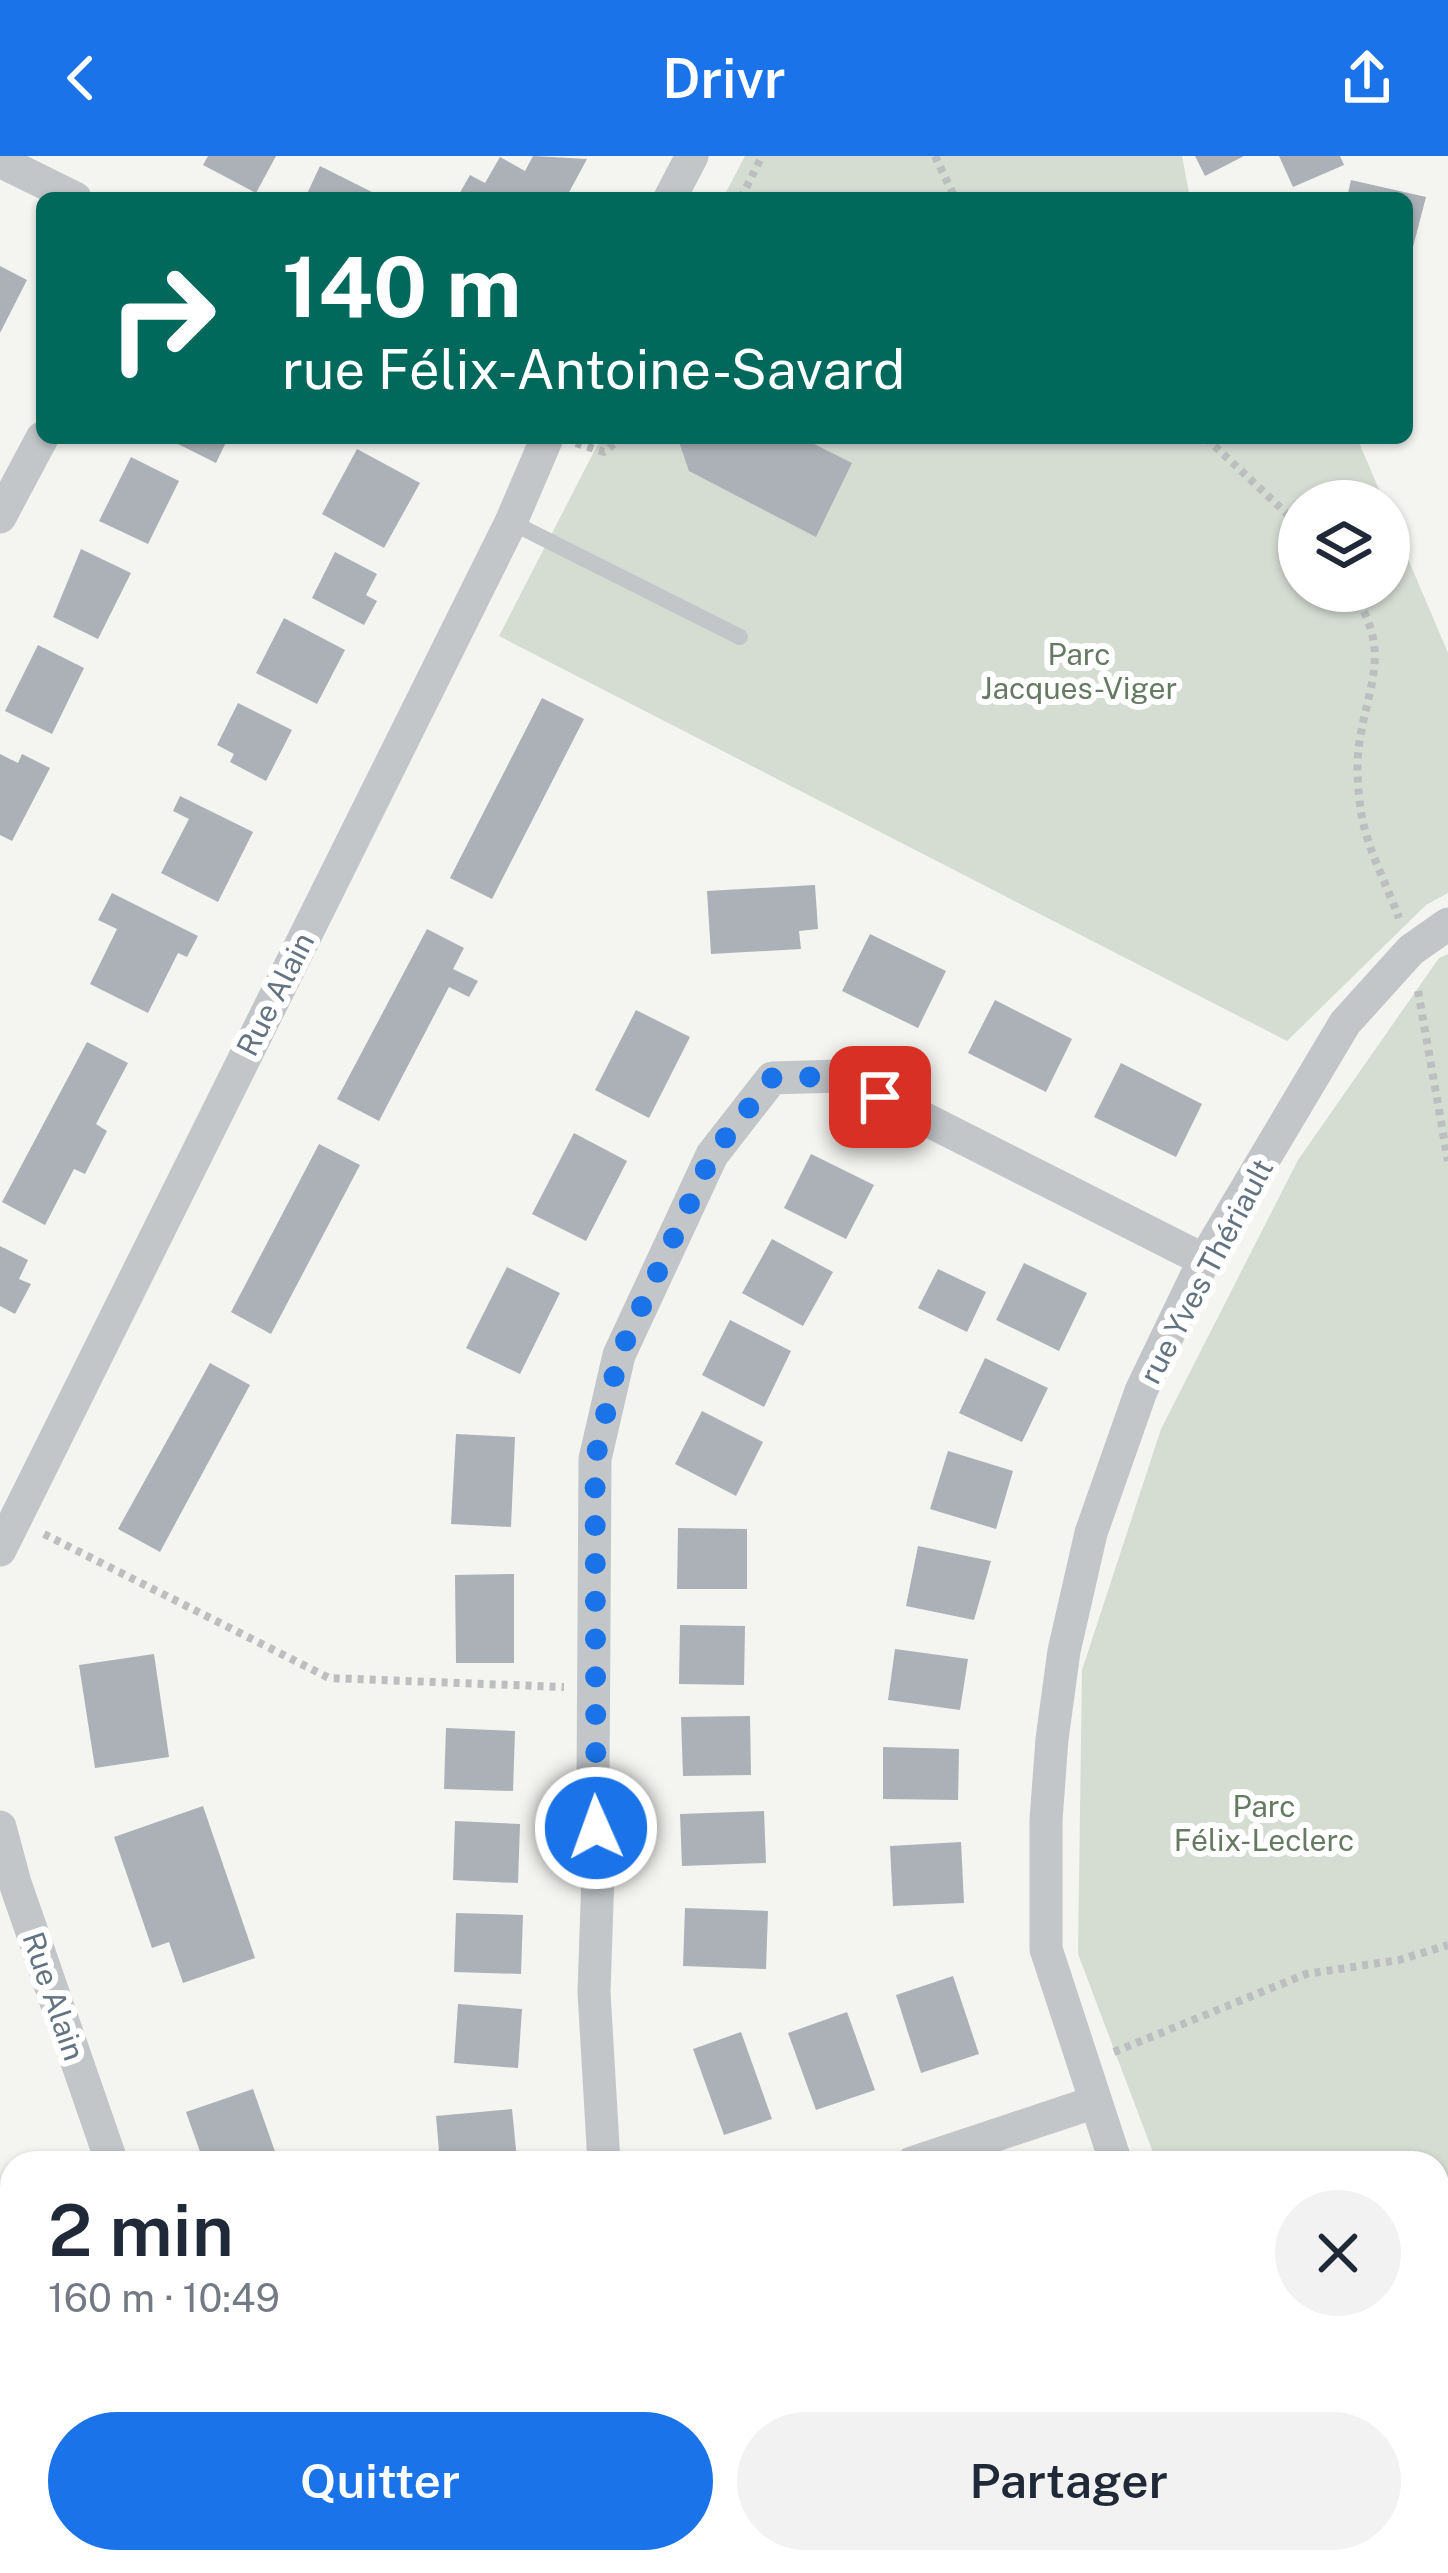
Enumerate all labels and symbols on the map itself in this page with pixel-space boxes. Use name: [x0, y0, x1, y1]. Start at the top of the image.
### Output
park label: Parc Jacques-Viger: [981, 636, 1177, 706]
street label: Rue Alain: [229, 926, 321, 1062]
pin: [829, 1046, 931, 1148]
street label: rue Yves Thériault: [1132, 1152, 1280, 1390]
position arrow: [533, 1765, 659, 1891]
park label: Parc Félix-Leclerc: [1174, 1788, 1354, 1858]
street label: Rue Alain: [15, 1927, 93, 2065]

